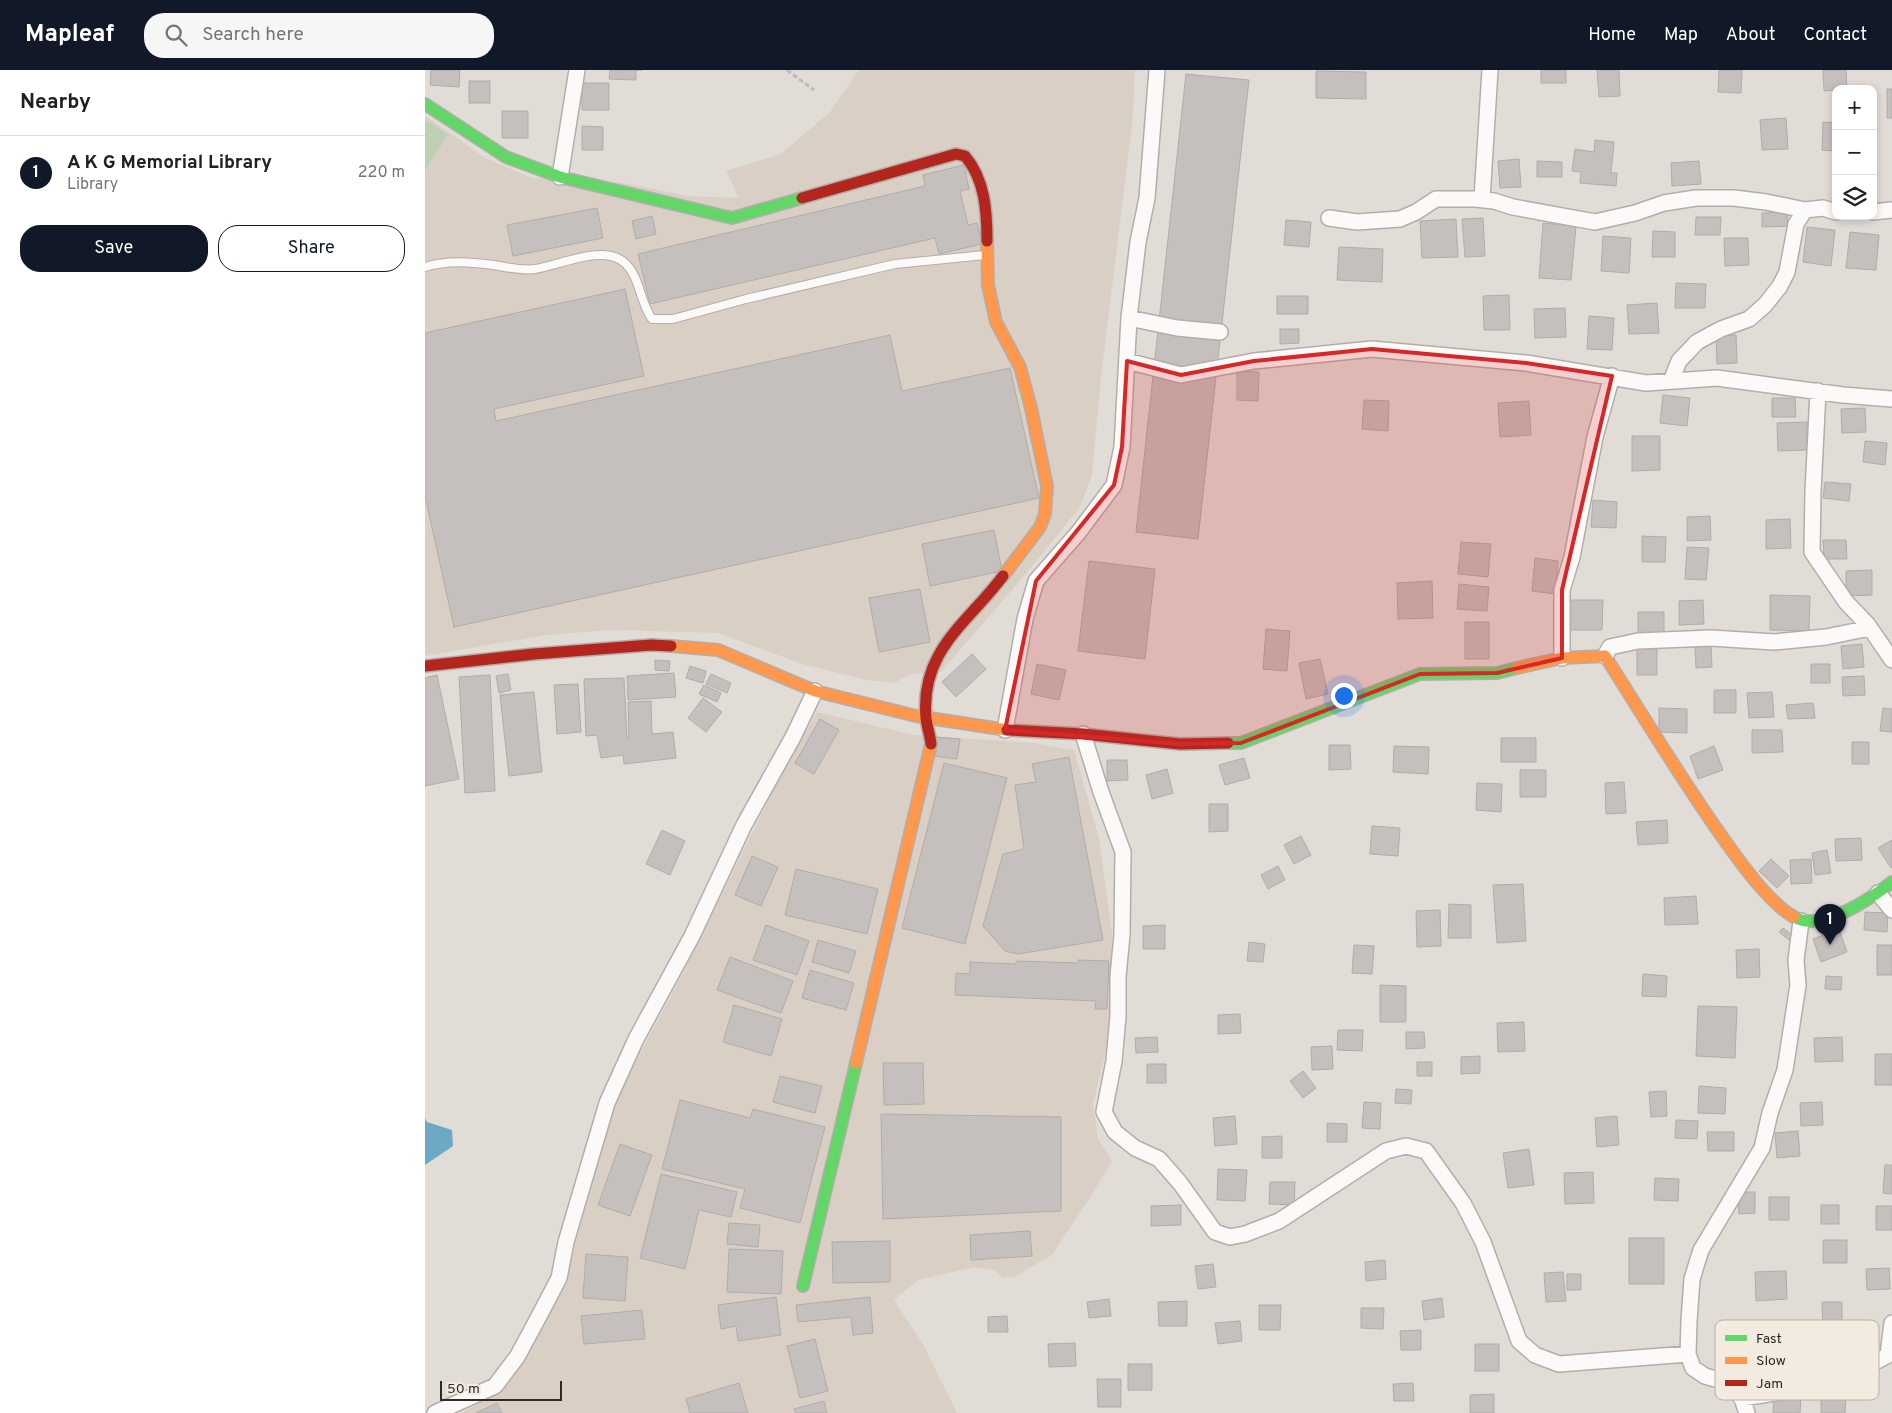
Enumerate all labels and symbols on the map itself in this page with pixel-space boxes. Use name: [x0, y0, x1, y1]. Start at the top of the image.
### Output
your location: [1331, 683, 1357, 709]
pin: 1: [1814, 904, 1846, 945]
legend: [1715, 1320, 1879, 1400]
text: Fast: [1756, 1331, 1782, 1348]
text: Slow: [1756, 1353, 1786, 1370]
text: Jam: [1756, 1376, 1783, 1393]
scale bar: [440, 1378, 563, 1401]

